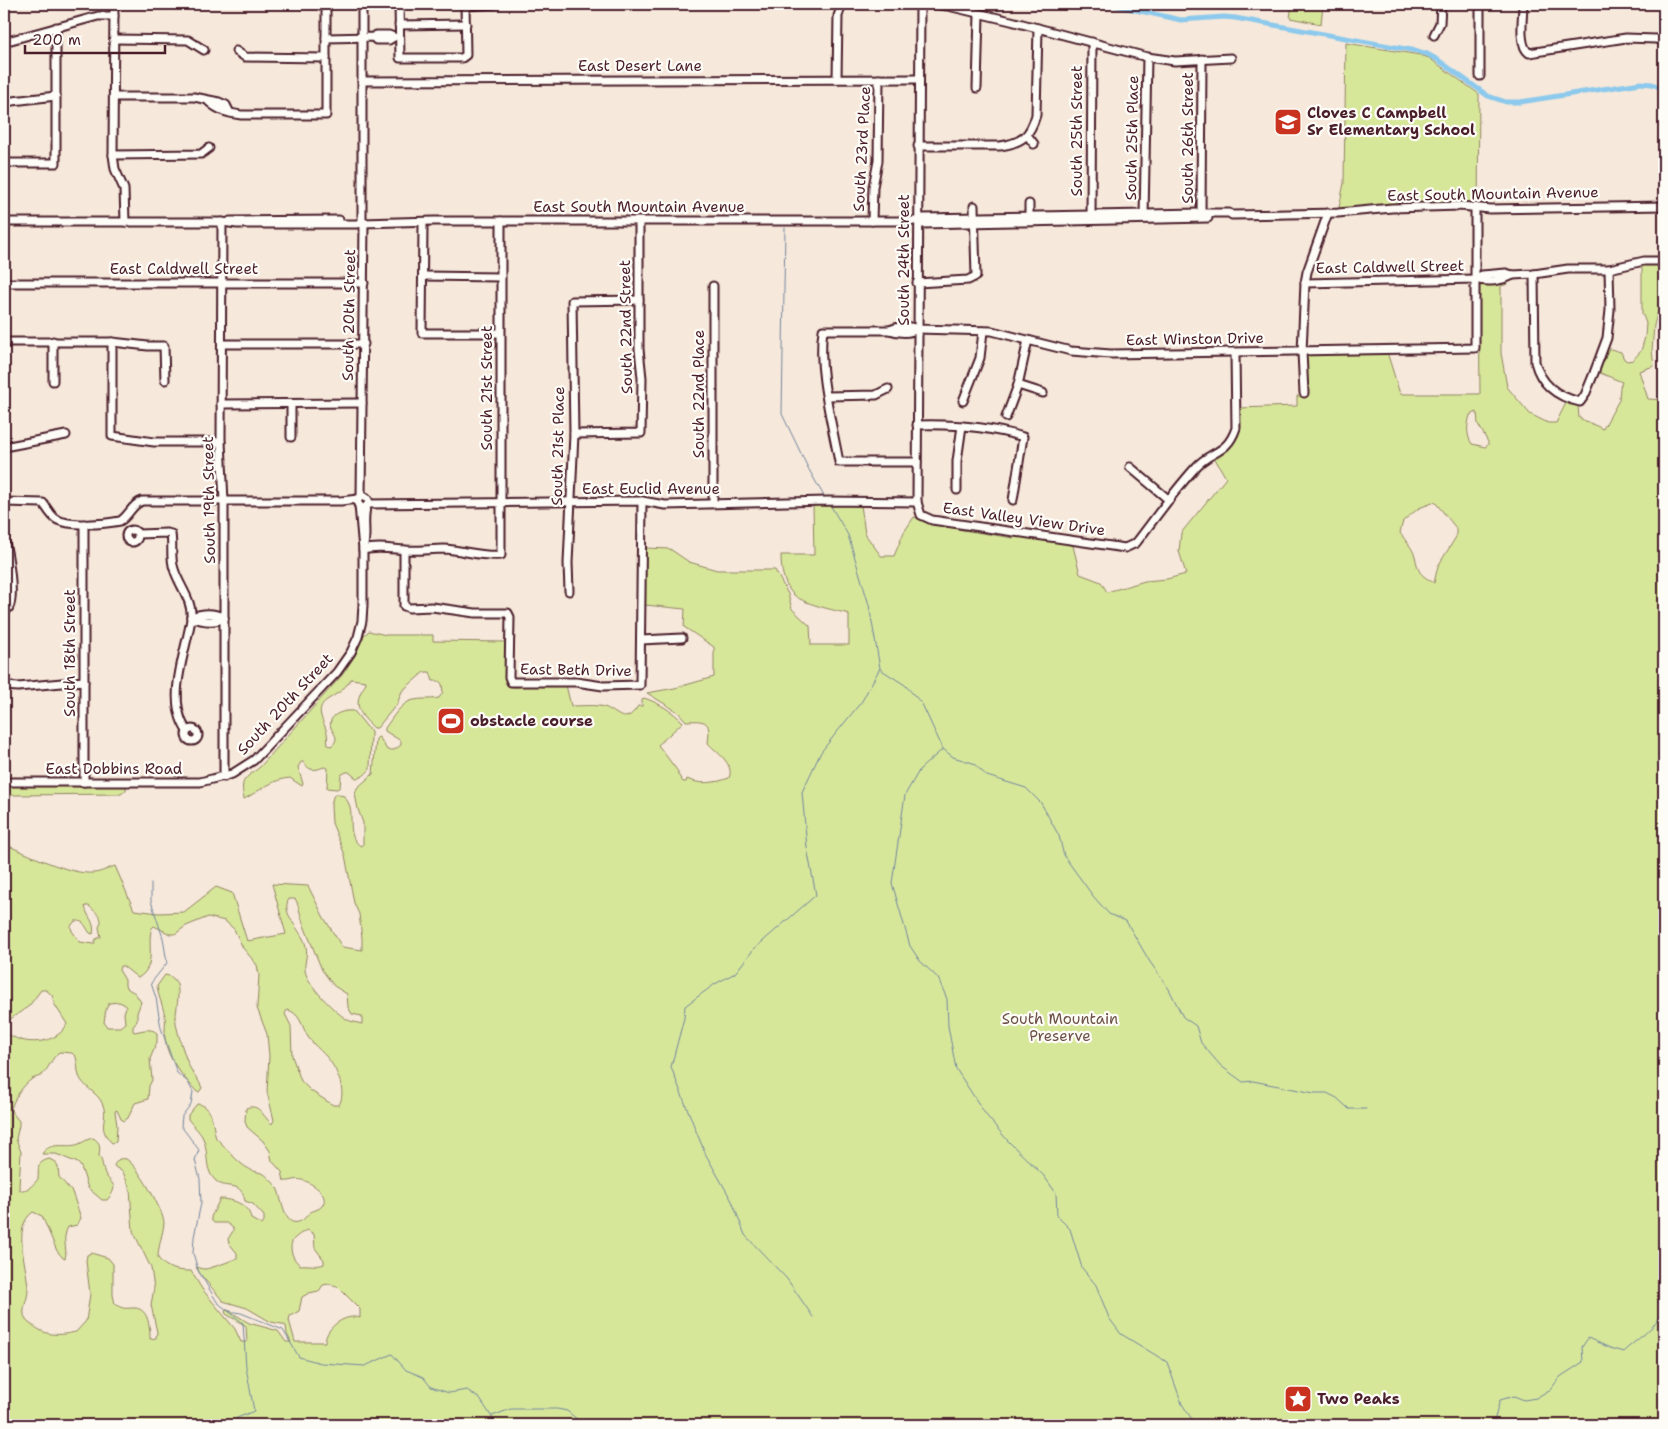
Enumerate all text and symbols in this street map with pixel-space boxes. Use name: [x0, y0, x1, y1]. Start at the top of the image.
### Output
scale bar: [25, 22, 165, 54]
text: 200 m: [32, 30, 81, 50]
street label: East Desert Lane: [578, 56, 702, 76]
street label: South 25th Street: [1067, 66, 1087, 196]
street label: South 26th Street: [1178, 72, 1198, 204]
street label: South 25th Place: [1121, 75, 1143, 201]
street label: South 23rd Place: [849, 86, 875, 212]
place label: Cloves C Campbell Sr Elementary School: [1307, 103, 1475, 140]
school or university icon: Cloves C Campbell Sr Elementary School: [1273, 107, 1303, 137]
street label: East South Mountain Avenue: [1387, 182, 1599, 206]
street label: South 24th Street: [894, 194, 914, 326]
street label: East South Mountain Avenue: [533, 197, 745, 217]
street label: South 20th Street: [338, 249, 360, 381]
street label: East Caldwell Street: [1316, 256, 1464, 278]
street label: East Caldwell Street: [110, 259, 258, 279]
street label: South 22nd Street: [615, 260, 637, 394]
street label: South 21st Street: [477, 326, 497, 450]
street label: East Winston Drive: [1126, 328, 1264, 350]
street label: South 22nd Place: [689, 330, 709, 458]
street label: South 21st Place: [547, 386, 569, 506]
street label: South 19th Street: [198, 436, 220, 564]
street label: East Euclid Avenue: [582, 479, 720, 499]
street label: East Valley View Drive: [942, 498, 1106, 540]
street label: South 18th Street: [60, 589, 80, 717]
street label: South 20th Street: [233, 649, 337, 759]
street label: East Beth Drive: [520, 659, 632, 681]
sports icon: obstacle course: [436, 706, 466, 736]
place label: obstacle course: [470, 711, 593, 731]
street label: East Dobbins Road: [46, 759, 183, 779]
park label: South Mountain Preserve: [1002, 1009, 1118, 1046]
place icon: Two Peaks: [1283, 1384, 1313, 1414]
place label: Two Peaks: [1317, 1389, 1400, 1409]

